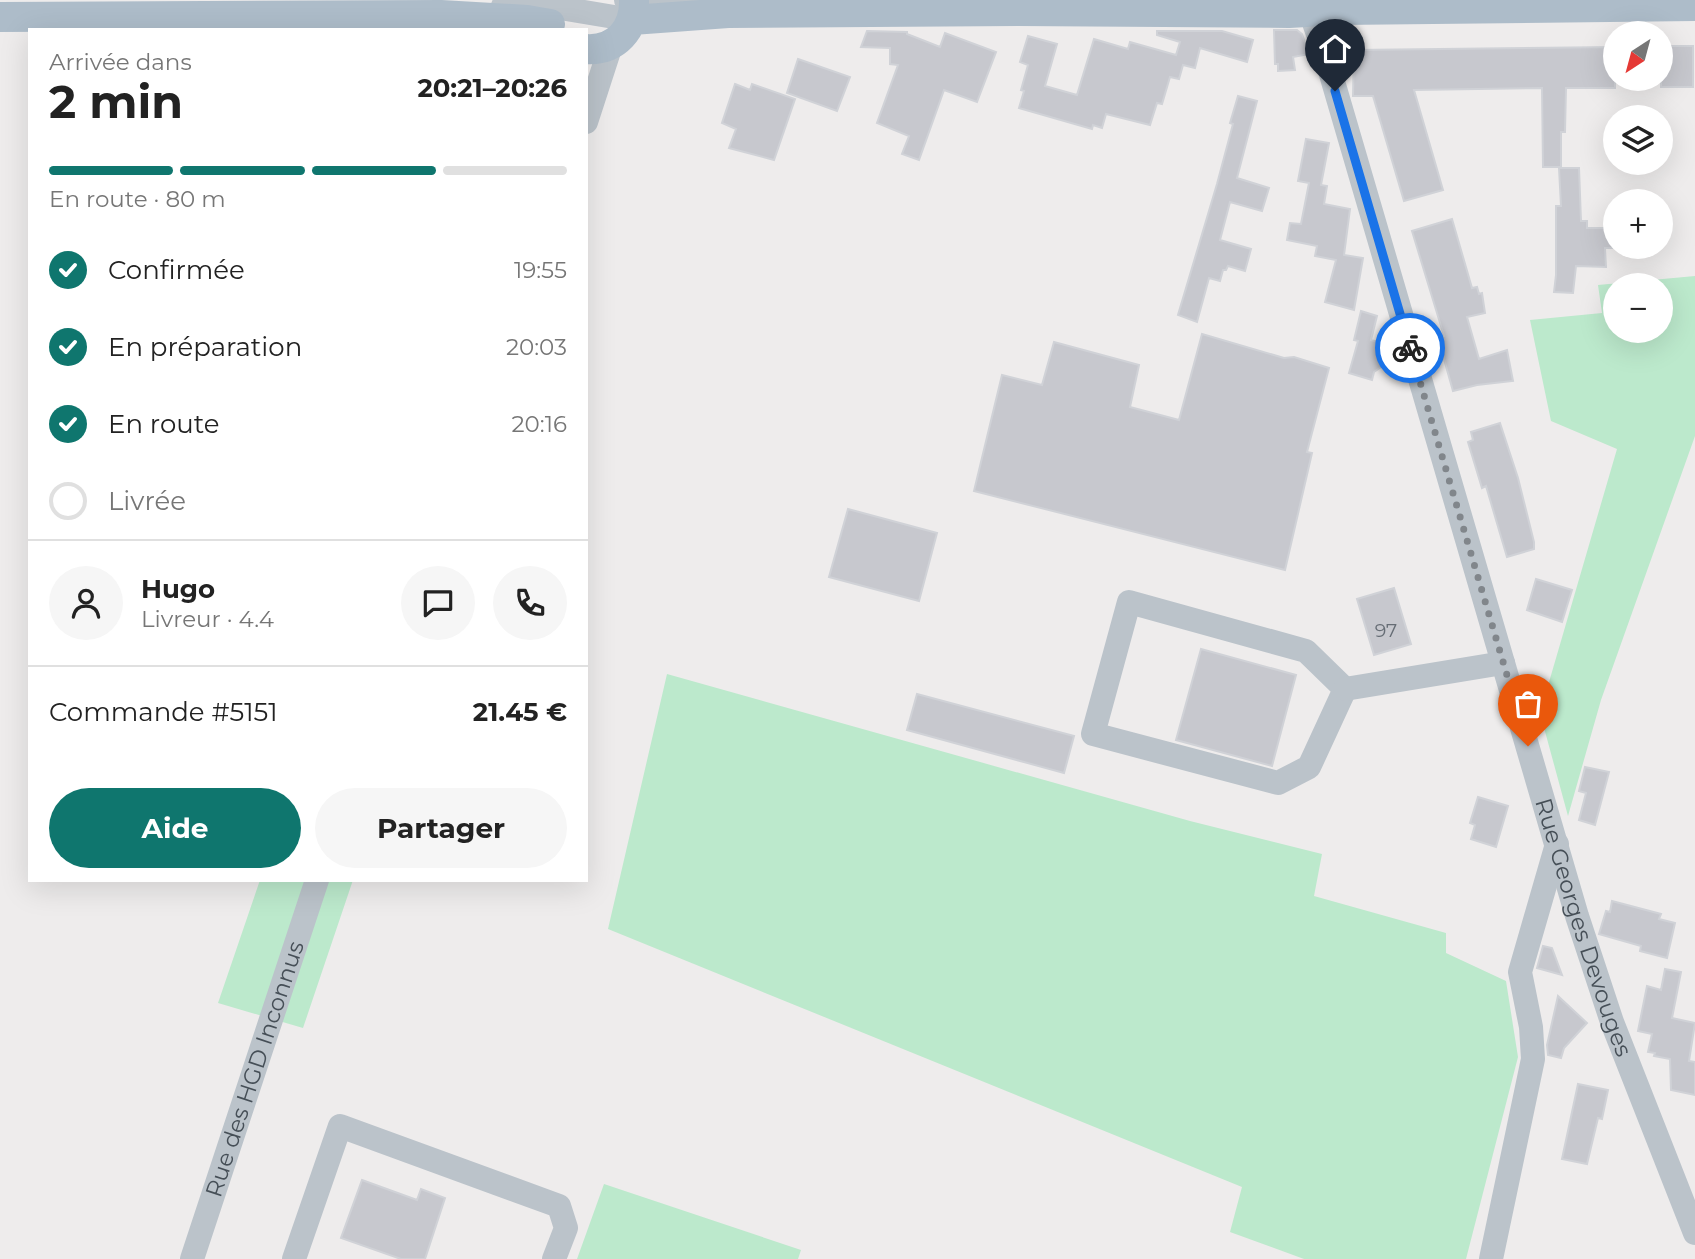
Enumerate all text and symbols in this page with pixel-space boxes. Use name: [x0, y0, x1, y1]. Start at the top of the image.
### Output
pin: [1305, 19, 1365, 91]
north arrow: [1603, 21, 1673, 91]
map controls: [1603, 21, 1673, 343]
icon: home: [1316, 30, 1354, 68]
text: Arrivée dans: [49, 48, 192, 76]
text: 20:21–20:26: [417, 72, 567, 104]
text: 2 min: [49, 73, 183, 130]
button: layers: [1603, 105, 1673, 175]
text: En route · 80 m: [49, 185, 226, 213]
button: +: [1603, 189, 1673, 259]
icon: check: [49, 251, 87, 289]
text: Confirmée: [108, 254, 245, 286]
text: 19:55: [514, 256, 567, 284]
button: −: [1603, 273, 1673, 343]
courier: [1375, 313, 1445, 383]
icon: check: [49, 328, 87, 366]
icon: bike: [1391, 329, 1429, 367]
text: En préparation: [108, 331, 302, 363]
text: 20:03: [506, 333, 567, 361]
icon: check: [49, 405, 87, 443]
text: En route: [108, 408, 219, 440]
text: 20:16: [512, 410, 567, 438]
text: Livrée: [108, 485, 186, 517]
button: person: [49, 566, 123, 640]
button: chat: [401, 566, 475, 640]
button: phone: [493, 566, 567, 640]
text: Hugo: [141, 573, 215, 605]
text: Livreur · 4.4: [141, 605, 274, 633]
house number: 97: [1375, 619, 1397, 642]
pin: [1498, 674, 1558, 746]
icon: bag: [1509, 685, 1547, 723]
text: Commande #5151: [49, 696, 278, 728]
text: 21.45 €: [473, 696, 567, 728]
button: Aide: [49, 788, 301, 868]
button: Partager: [315, 788, 567, 868]
street label: Rue Georges Devouges: [1529, 795, 1638, 1060]
street label: Rue des HGD Inconnus: [199, 937, 310, 1201]

